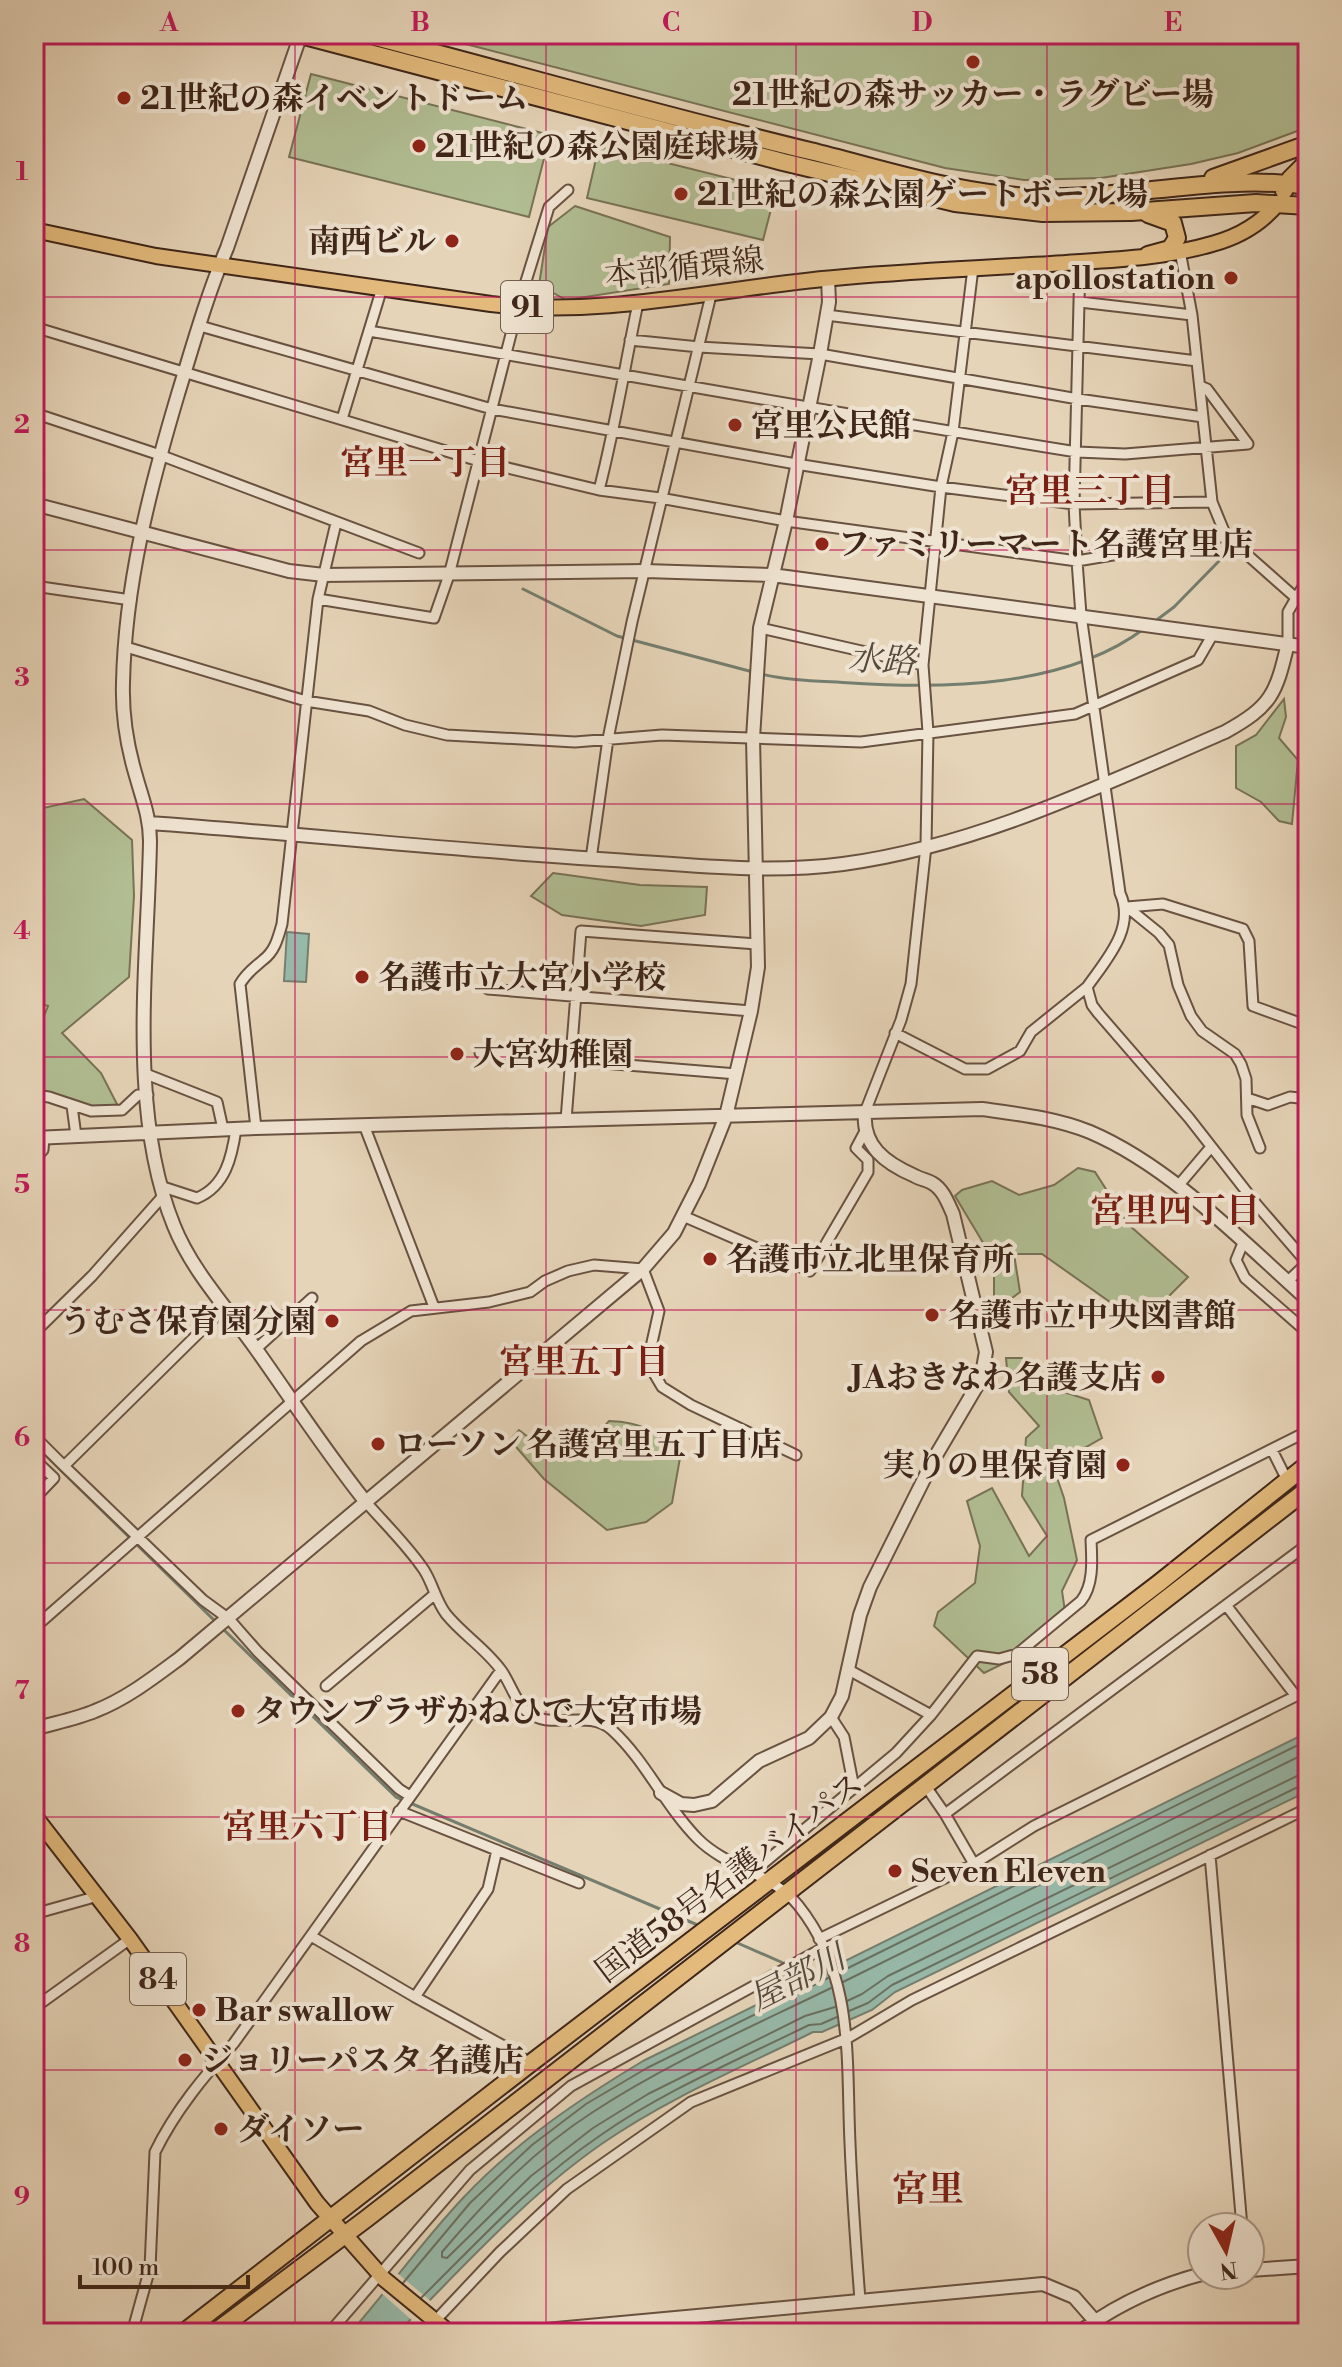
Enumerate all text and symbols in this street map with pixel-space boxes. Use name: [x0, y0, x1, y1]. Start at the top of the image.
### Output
text: A: [159, 7, 179, 39]
text: B: [410, 7, 430, 39]
text: C: [662, 7, 680, 39]
text: D: [912, 7, 932, 39]
text: E: [1164, 7, 1182, 39]
marker: 21世紀の森サッカー・ラグビー場: [964, 53, 982, 71]
place label: 21世紀の森サッカー・ラグビー場: [732, 75, 1214, 115]
place label: 21世紀の森イベントドーム: [140, 79, 528, 119]
marker: 21世紀の森イベントドーム: [115, 89, 133, 107]
place label: 21世紀の森公園庭球場: [435, 127, 759, 167]
marker: 21世紀の森公園庭球場: [410, 137, 428, 155]
text: 1: [16, 156, 29, 188]
place label: 21世紀の森公園ゲートボール場: [697, 175, 1148, 215]
marker: 21世紀の森公園ゲートボール場: [672, 185, 690, 203]
place label: 南西ビル: [308, 222, 436, 262]
marker: 南西ビル: [443, 232, 461, 250]
street label: 本部循環線: [602, 240, 766, 296]
place label: apollostation: [1015, 259, 1215, 299]
marker: apollostation: [1222, 269, 1240, 287]
road number: 91: [501, 281, 553, 333]
place label: 宮里公民館: [751, 406, 911, 446]
text: 2: [14, 409, 30, 441]
marker: 宮里公民館: [726, 416, 744, 434]
district label: 宮里一丁目: [340, 443, 510, 485]
district label: 宮里三丁目: [1005, 471, 1175, 513]
place label: ファミリーマート名護宮里店: [838, 525, 1253, 565]
marker: ファミリーマート名護宮里店: [813, 535, 831, 553]
water label: 水路: [847, 638, 919, 684]
text: 3: [14, 662, 30, 694]
text: 4: [13, 915, 31, 947]
place label: 名護市立大宮小学校: [378, 958, 666, 998]
marker: 名護市立大宮小学校: [353, 968, 371, 986]
place label: 大宮幼稚園: [473, 1035, 633, 1075]
marker: 大宮幼稚園: [448, 1045, 466, 1063]
text: 5: [14, 1169, 30, 1201]
district label: 宮里四丁目: [1090, 1191, 1260, 1233]
place label: 名護市立北里保育所: [726, 1240, 1014, 1280]
marker: 名護市立北里保育所: [701, 1250, 719, 1268]
place label: 名護市立中央図書館: [948, 1296, 1236, 1336]
place label: うむさ保育園分園: [60, 1302, 316, 1342]
marker: 名護市立中央図書館: [923, 1306, 941, 1324]
marker: うむさ保育園分園: [323, 1312, 341, 1330]
district label: 宮里五丁目: [499, 1342, 669, 1384]
place label: JAおきなわ名護支店: [847, 1358, 1142, 1398]
marker: JAおきなわ名護支店: [1149, 1368, 1167, 1386]
text: 6: [14, 1422, 30, 1454]
place label: ローソン 名護宮里五丁目店: [394, 1425, 782, 1465]
marker: ローソン 名護宮里五丁目店: [369, 1435, 387, 1453]
place label: 実りの里保育園: [883, 1446, 1107, 1486]
marker: 実りの里保育園: [1114, 1456, 1132, 1474]
road number: 58: [1012, 1648, 1068, 1700]
text: 7: [14, 1675, 30, 1707]
place label: タウンプラザかねひで大宮市場: [254, 1692, 702, 1732]
marker: タウンプラザかねひで大宮市場: [229, 1702, 247, 1720]
street label: 国道58号名護バイパス: [588, 1764, 871, 1991]
district label: 宮里六丁目: [222, 1807, 392, 1849]
place label: Seven Eleven: [911, 1852, 1106, 1892]
marker: Seven Eleven: [886, 1862, 904, 1880]
text: 8: [14, 1928, 30, 1960]
water label: 屋部川: [743, 1935, 856, 2021]
road number: 84: [130, 1953, 186, 2005]
place label: Bar swallow: [215, 1991, 394, 2031]
marker: Bar swallow: [190, 2001, 208, 2019]
place label: ジョリーパスタ 名護店: [201, 2041, 524, 2081]
marker: ジョリーパスタ 名護店: [176, 2051, 194, 2069]
place label: ダイソー: [237, 2110, 364, 2150]
marker: ダイソー: [212, 2120, 230, 2138]
district label: 宮里: [892, 2168, 964, 2213]
text: 9: [14, 2181, 30, 2213]
north arrow: [1186, 2211, 1266, 2291]
scale bar: [80, 2239, 248, 2289]
text: 100 m: [92, 2253, 159, 2283]
text: N: [1217, 2255, 1239, 2284]

